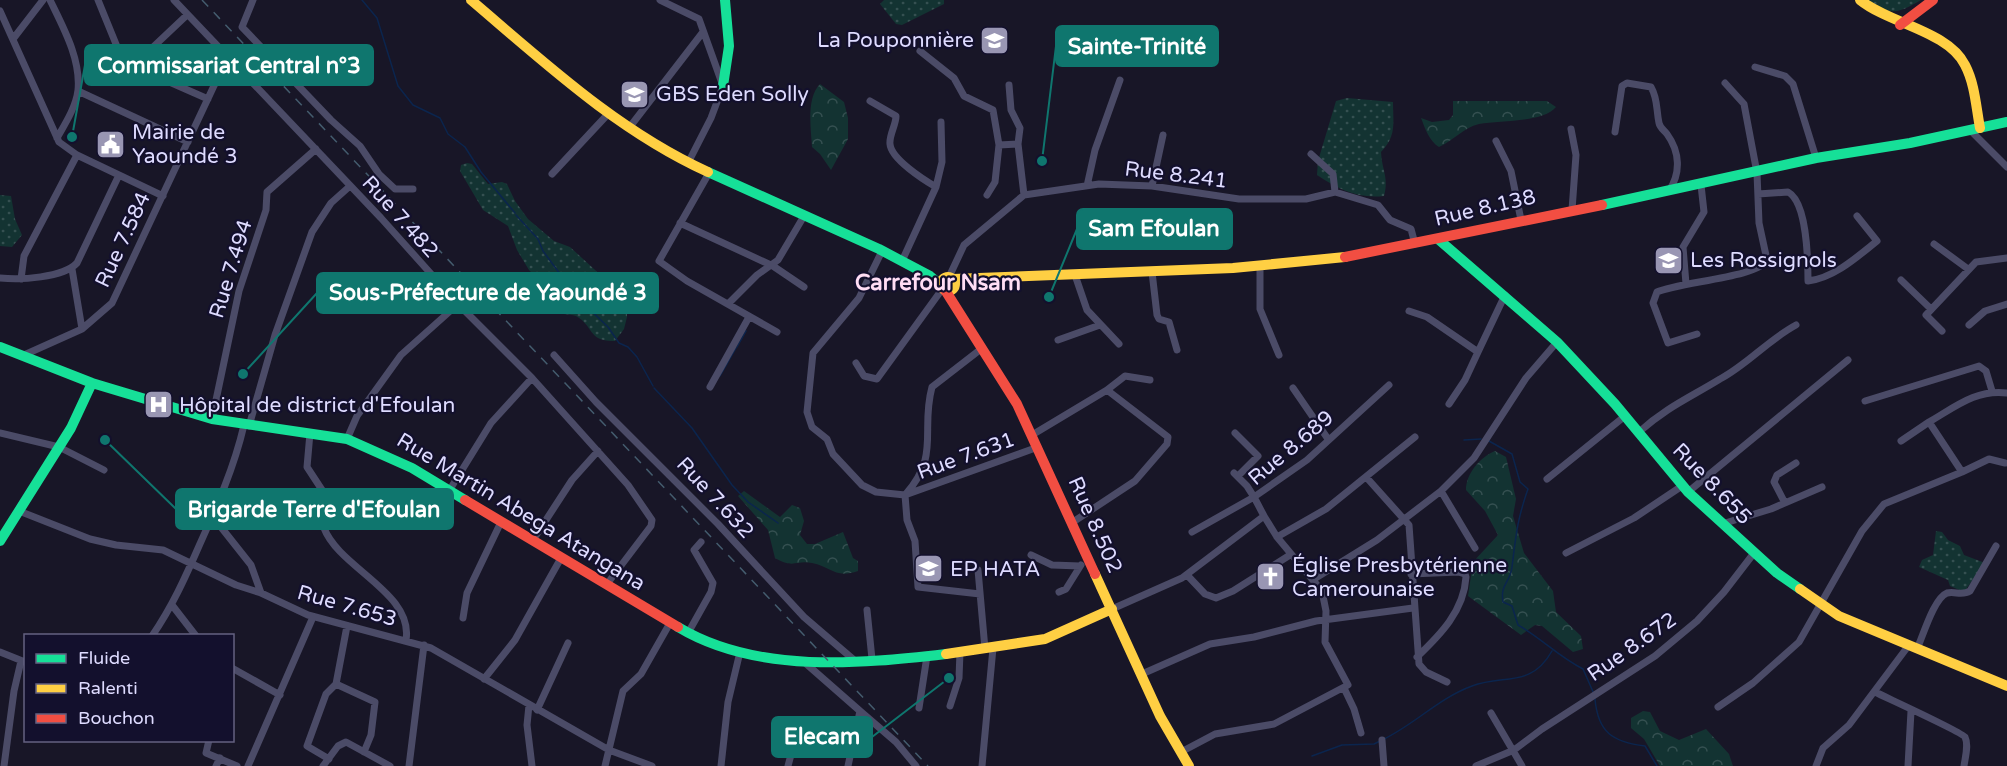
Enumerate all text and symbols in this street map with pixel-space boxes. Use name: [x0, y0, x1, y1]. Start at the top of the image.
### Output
school or university icon: La Pouponnière: [979, 24, 1011, 56]
callout: Sainte-Trinité: [1056, 26, 1218, 66]
place label: La Pouponnière: [817, 28, 974, 53]
text: Sainte-Trinité: [1068, 34, 1206, 60]
callout: Commissariat Central n°3: [85, 45, 373, 85]
text: Commissariat Central n°3: [97, 53, 361, 79]
school or university icon: GBS Eden Solly: [619, 78, 651, 110]
place label: GBS Eden Solly: [656, 82, 809, 107]
place label: Mairie de Yaoundé 3: [132, 120, 238, 169]
public building icon: Mairie de Yaoundé 3: [95, 128, 127, 160]
street label: Rue 8.241: [1123, 156, 1229, 194]
street label: Rue 7.482: [357, 171, 443, 263]
street label: Rue 8.138: [1432, 184, 1538, 232]
street label: Rue 7.584: [90, 188, 156, 292]
callout: Sam Efoulan: [1077, 209, 1232, 249]
text: Sam Efoulan: [1088, 216, 1220, 242]
street label: Rue 7.494: [204, 217, 258, 321]
school or university icon: Les Rossignols: [1653, 244, 1685, 276]
place label: Les Rossignols: [1690, 248, 1837, 273]
district label: Carrefour Nsam: [855, 270, 1021, 296]
callout: Sous-Préfecture de Yaoundé 3: [317, 273, 658, 313]
text: Sous-Préfecture de Yaoundé 3: [329, 280, 647, 306]
hospital icon: Hôpital de district d'Efoulan: [142, 389, 174, 421]
place label: Hôpital de district d'Efoulan: [179, 393, 455, 418]
street label: Rue 8.689: [1243, 405, 1339, 491]
street label: Rue 7.631: [914, 427, 1018, 485]
street label: Rue Martin Abega Atangana: [392, 428, 650, 596]
street label: Rue 8.655: [1667, 438, 1757, 530]
street label: Rue 7.632: [671, 452, 759, 544]
street label: Rue 8.502: [1063, 473, 1127, 577]
callout: Brigarde Terre d'Efoulan: [176, 489, 453, 529]
text: Brigarde Terre d'Efoulan: [188, 497, 440, 523]
school or university icon: EP HATA: [913, 553, 945, 585]
place label: Église Presbytérienne Camerounaise: [1292, 553, 1507, 602]
place label: EP HATA: [950, 557, 1040, 582]
church icon: Église Presbytérienne Camerounaise: [1255, 561, 1287, 593]
street label: Rue 7.653: [294, 580, 400, 632]
street label: Rue 8.672: [1583, 607, 1681, 687]
legend: [24, 634, 234, 742]
text: Fluide: [78, 647, 130, 669]
text: Ralenti: [78, 677, 138, 699]
text: Bouchon: [78, 707, 155, 729]
callout: Elecam: [772, 717, 872, 757]
text: Elecam: [784, 724, 860, 750]

